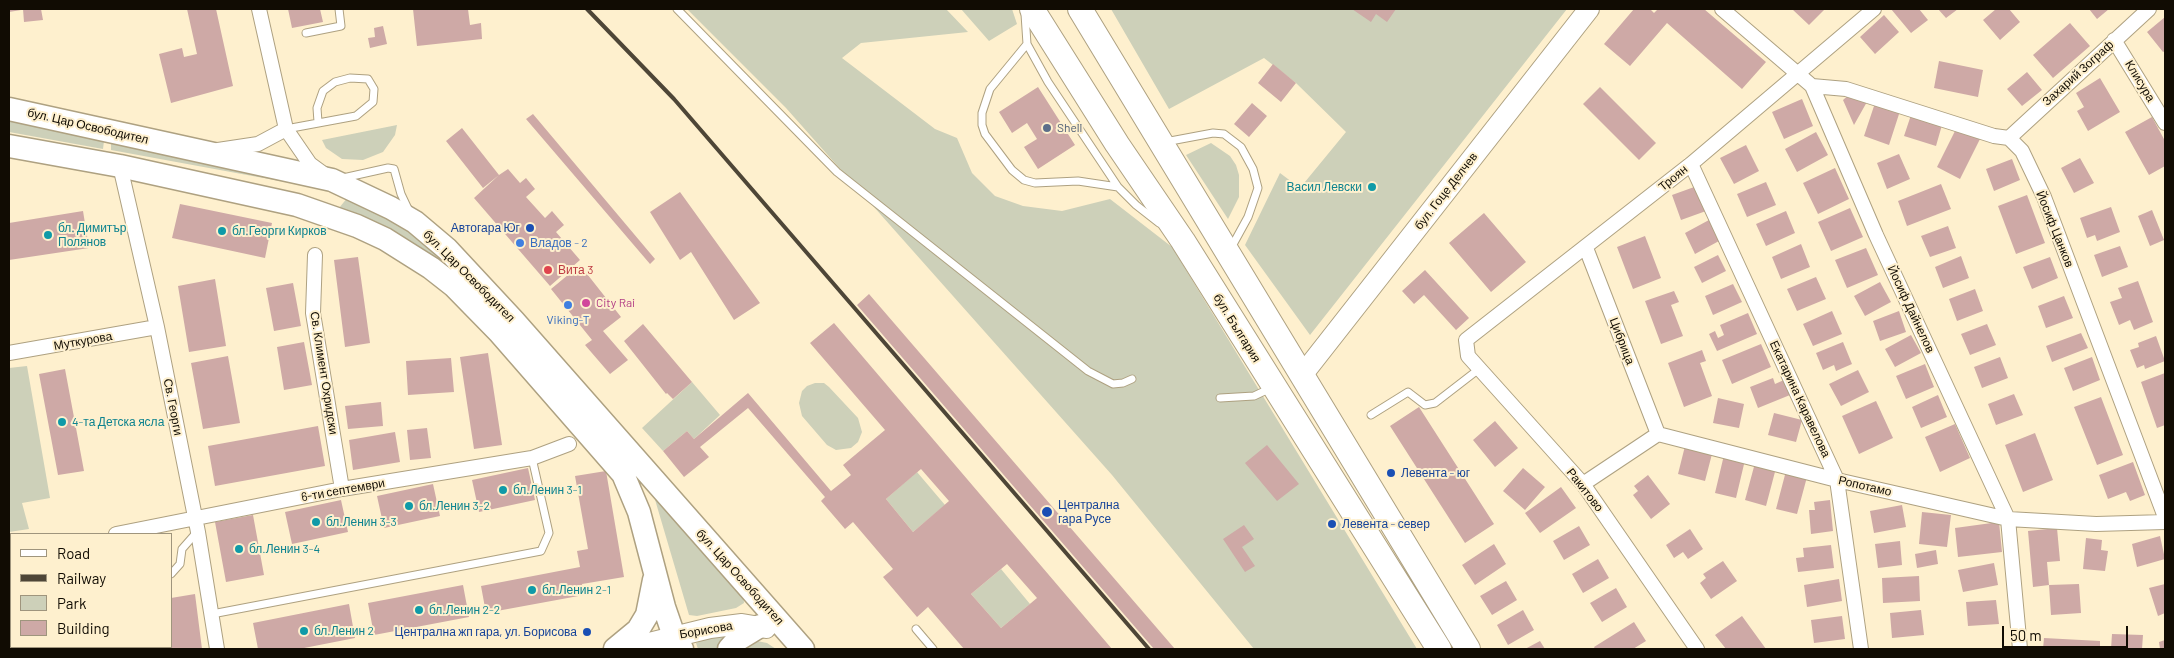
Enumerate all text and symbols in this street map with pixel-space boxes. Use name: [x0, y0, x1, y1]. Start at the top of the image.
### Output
street label: Захарий Зограф: [2040, 37, 2116, 109]
street label: Клисура: [2122, 58, 2158, 104]
street label: бул. Цар Освободител: [26, 105, 150, 147]
place label: Shell: [1057, 121, 1082, 135]
marker: Shell: [1041, 122, 1053, 134]
street label: бул. Гоце Делчев: [1411, 150, 1481, 232]
street label: Троян: [1656, 162, 1690, 194]
place label: Васил Левски: [1286, 180, 1362, 194]
marker: Васил Левски: [1366, 181, 1378, 193]
street label: Йосиф Цанков: [2033, 189, 2077, 269]
place label: бл. Димитър Полянов: [58, 221, 127, 249]
place label: Автогара Юг: [451, 221, 520, 235]
marker: Автогара Юг: [524, 222, 536, 234]
place label: бл.Георги Кирков: [232, 224, 327, 238]
marker: бл.Георги Кирков: [216, 225, 228, 237]
street label: бул. Цар Освободител: [420, 227, 518, 325]
marker: бл. Димитър Полянов: [42, 229, 54, 241]
place label: Владов - 2: [530, 236, 588, 250]
marker: Владов - 2: [514, 237, 526, 249]
place label: Вита 3: [558, 263, 593, 277]
street label: Йосиф Дайнелов: [1884, 263, 1938, 355]
marker: Вита 3: [542, 264, 554, 276]
street label: бул. България: [1210, 291, 1264, 365]
place label: City Rai: [596, 296, 635, 310]
marker: City Rai: [580, 297, 592, 309]
marker: Viking-T: [562, 299, 574, 311]
street label: Св. Климент Охридски: [307, 310, 341, 436]
place label: Viking-T: [547, 313, 589, 327]
street label: Цибрица: [1606, 315, 1638, 367]
street label: Муткурова: [53, 329, 113, 353]
street label: Екатарина Каравелова: [1767, 338, 1833, 460]
street label: Св. Георги: [160, 377, 186, 437]
place label: 4-та Детска ясла: [72, 415, 164, 429]
marker: 4-та Детска ясла: [56, 416, 68, 428]
street label: Ракитово: [1564, 465, 1606, 515]
place label: Левента - юг: [1401, 466, 1470, 480]
marker: Левента - юг: [1385, 467, 1397, 479]
street label: Ропотамо: [1837, 473, 1893, 499]
street label: 6-ти септември: [300, 476, 386, 504]
place label: бл.Ленин 3-1: [513, 483, 582, 497]
marker: бл.Ленин 3-1: [497, 484, 509, 496]
place label: Централна гара Русе: [1058, 498, 1119, 526]
place label: бл.Ленин 3-2: [419, 499, 490, 513]
marker: бл.Ленин 3-2: [403, 500, 415, 512]
marker: Централна гара Русе: [1040, 505, 1054, 519]
place label: бл.Ленин 3-3: [326, 515, 397, 529]
marker: бл.Ленин 3-3: [310, 516, 322, 528]
place label: Левента - север: [1342, 517, 1430, 531]
marker: Левента - север: [1326, 518, 1338, 530]
street label: бул. Цар Освободител: [693, 526, 787, 628]
legend: [10, 533, 172, 648]
place label: бл.Ленин 3-4: [249, 542, 320, 556]
marker: бл.Ленин 3-4: [233, 543, 245, 555]
text: Road: [57, 544, 90, 562]
text: Railway: [57, 569, 106, 587]
place label: бл.Ленин 2-1: [542, 583, 611, 597]
marker: бл.Ленин 2-1: [526, 584, 538, 596]
text: Park: [57, 594, 86, 612]
place label: бл.Ленин 2-2: [429, 603, 500, 617]
marker: бл.Ленин 2-2: [413, 604, 425, 616]
scale bar: [2004, 616, 2130, 648]
street label: Борисова: [678, 618, 734, 642]
text: Building: [57, 619, 110, 637]
place label: бл.Ленин 2: [314, 624, 374, 638]
marker: бл.Ленин 2: [298, 625, 310, 637]
place label: Централна жп гара, ул. Борисова: [395, 625, 577, 639]
marker: Централна жп гара, ул. Борисова: [581, 626, 593, 638]
text: 50 m: [2010, 626, 2042, 644]

